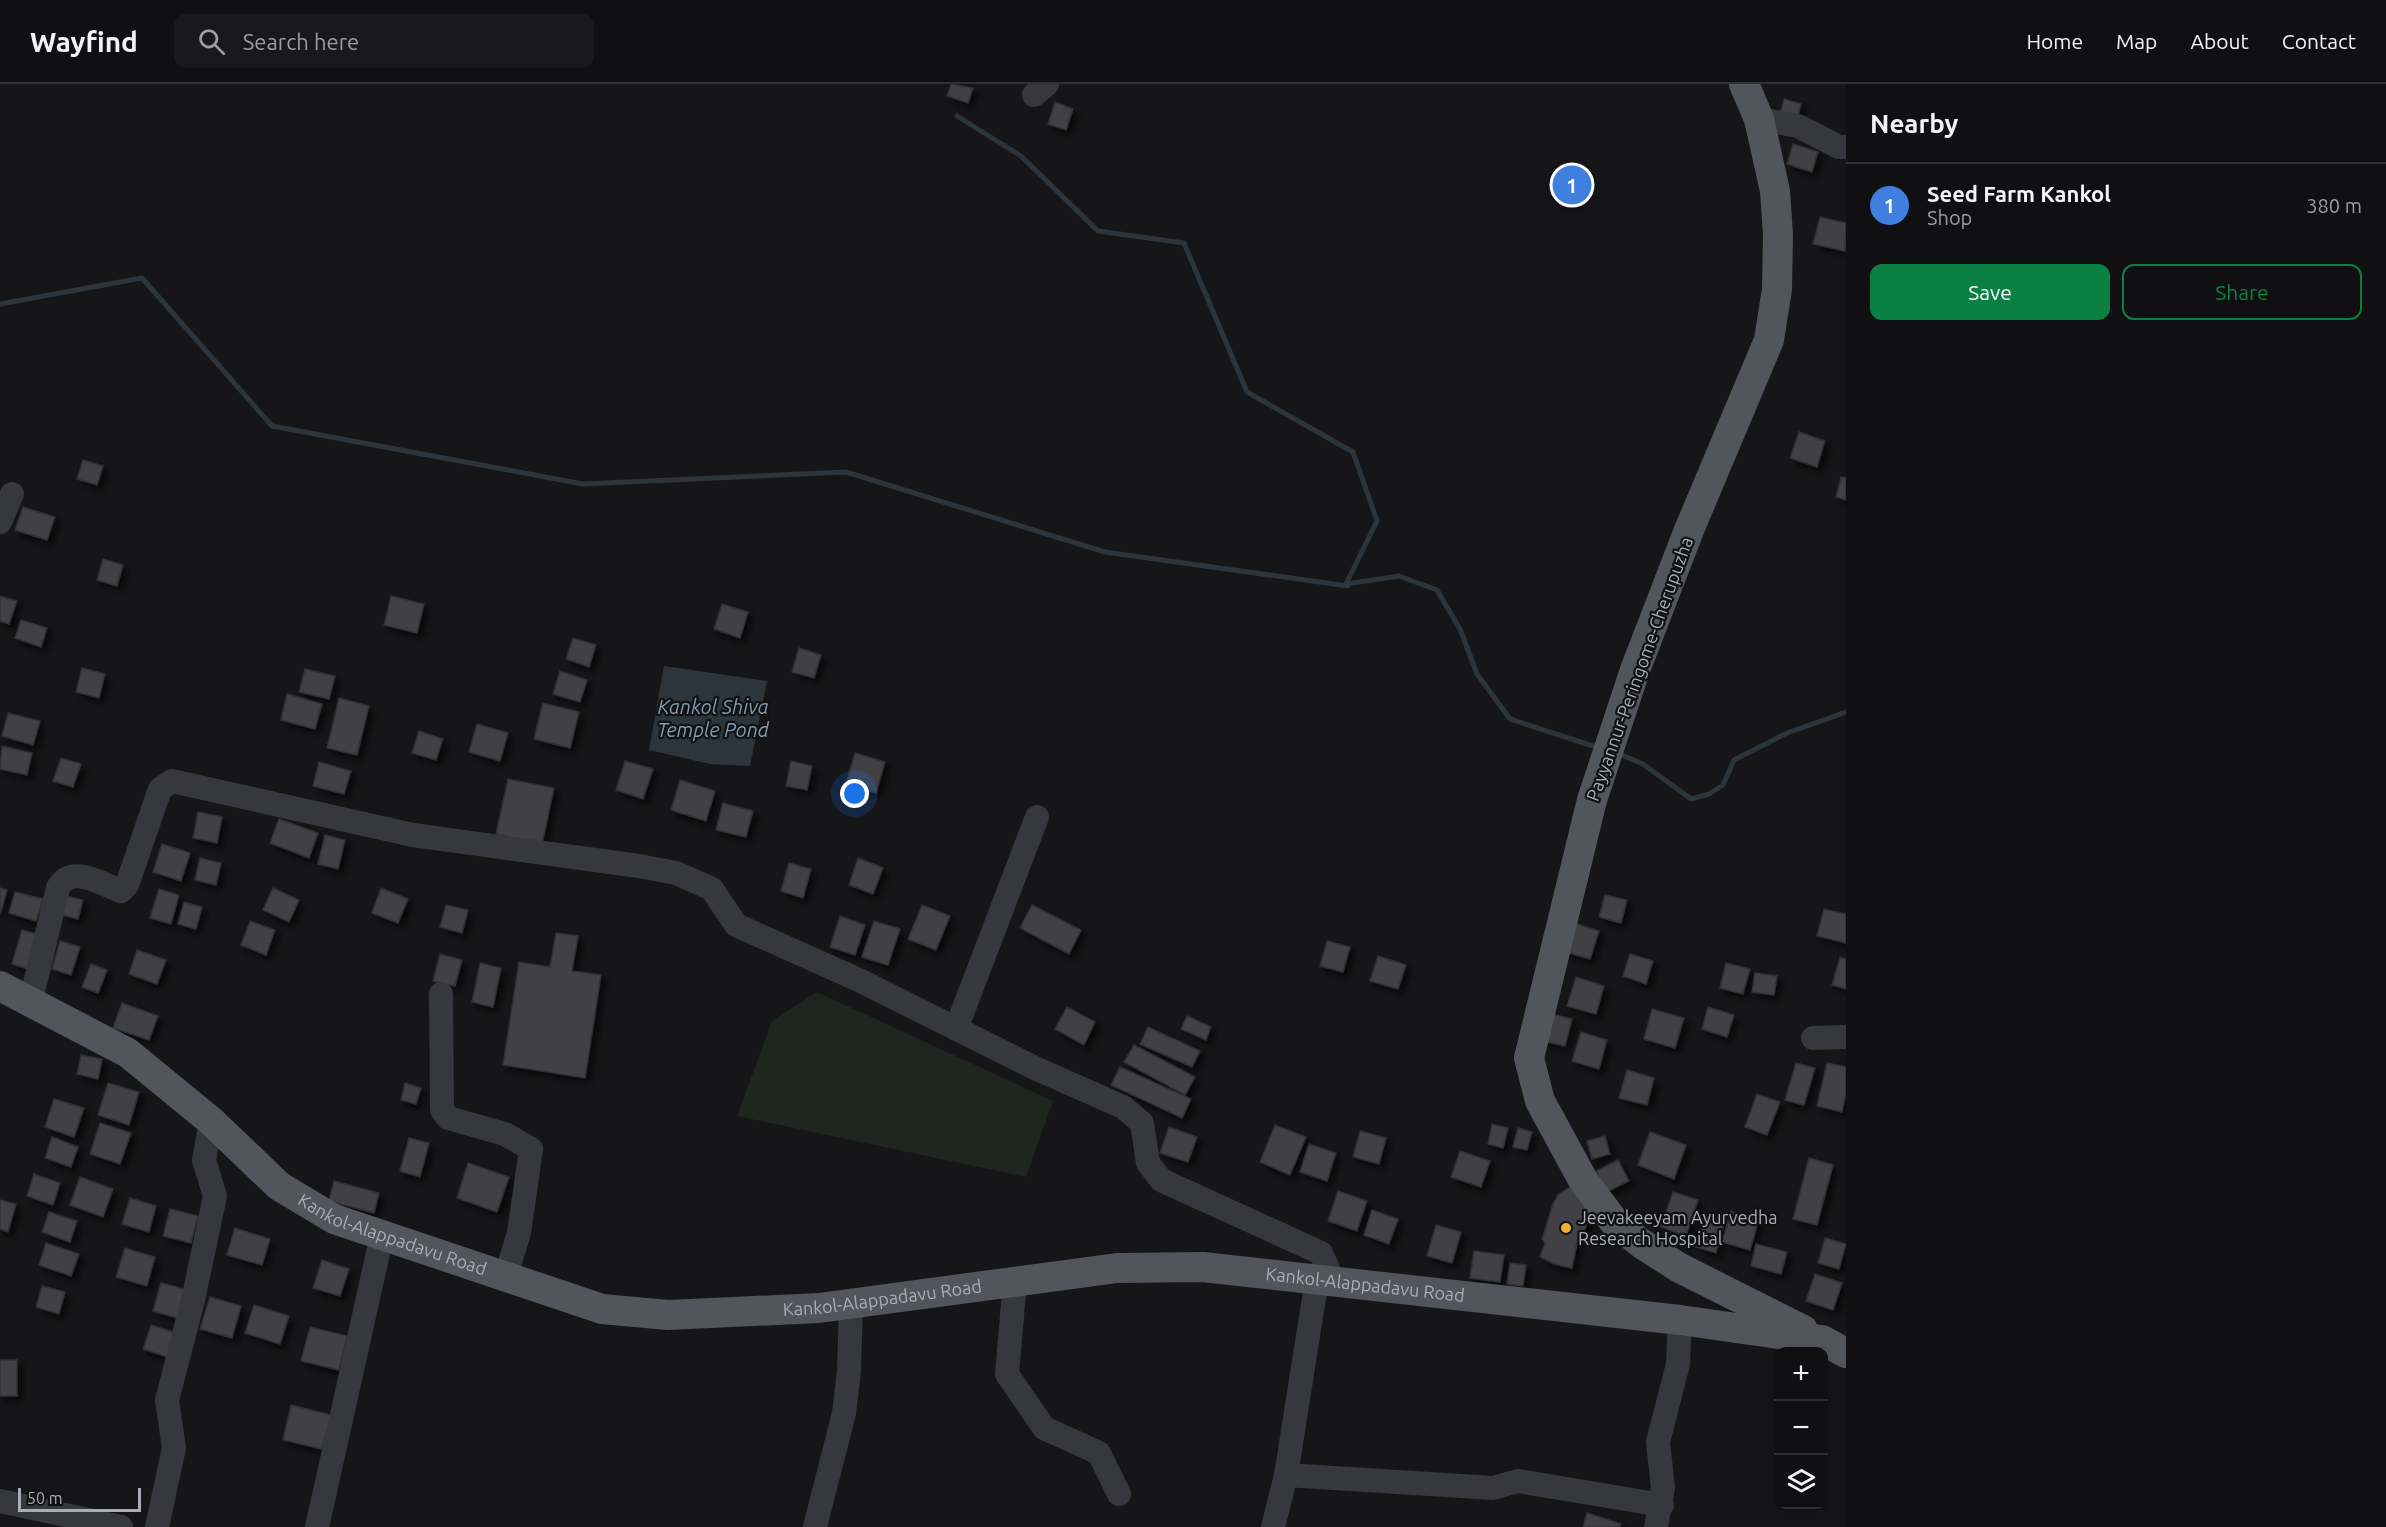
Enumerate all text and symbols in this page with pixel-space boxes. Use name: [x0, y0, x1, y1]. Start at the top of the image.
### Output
search box: [174, 14, 594, 68]
icon: search: [195, 25, 228, 58]
text: Wayfind: [30, 26, 138, 57]
text: Search here: [243, 29, 359, 54]
text: Home: [2026, 29, 2083, 53]
text: Map: [2116, 29, 2157, 53]
text: About: [2190, 29, 2249, 53]
text: Contact: [2282, 29, 2356, 53]
text: Nearby: [1870, 109, 1958, 138]
pin: 1: [1552, 162, 1592, 208]
text: Seed Farm Kankol: [1927, 181, 2111, 206]
text: 1: [1884, 194, 1895, 217]
text: 380 m: [2306, 194, 2362, 217]
text: Shop: [1927, 206, 1972, 229]
button: Save: [1870, 264, 2110, 320]
button: Share: [2122, 264, 2362, 320]
street label: Payyannur-Peringome-Cherupuzha: [1582, 534, 1696, 803]
water label: Kankol Shiva Temple Pond: [657, 695, 770, 741]
your location: [840, 779, 869, 808]
street label: Kankol-Alappadavu Road: [295, 1189, 489, 1279]
place label: Jeevakeeyam Ayurvedha Research Hospital: [1578, 1207, 1778, 1248]
marker: Jeevakeeyam Ayurvedha Research Hospital: [1559, 1221, 1573, 1235]
street label: Kankol-Alappadavu Road: [1265, 1263, 1466, 1305]
street label: Kankol-Alappadavu Road: [782, 1275, 983, 1319]
map controls: [1774, 1347, 1828, 1509]
button: +: [1774, 1347, 1828, 1401]
button: −: [1774, 1401, 1828, 1455]
button: layers: [1774, 1455, 1828, 1509]
scale bar: [18, 1485, 141, 1512]
text: 50 m: [27, 1489, 63, 1507]

